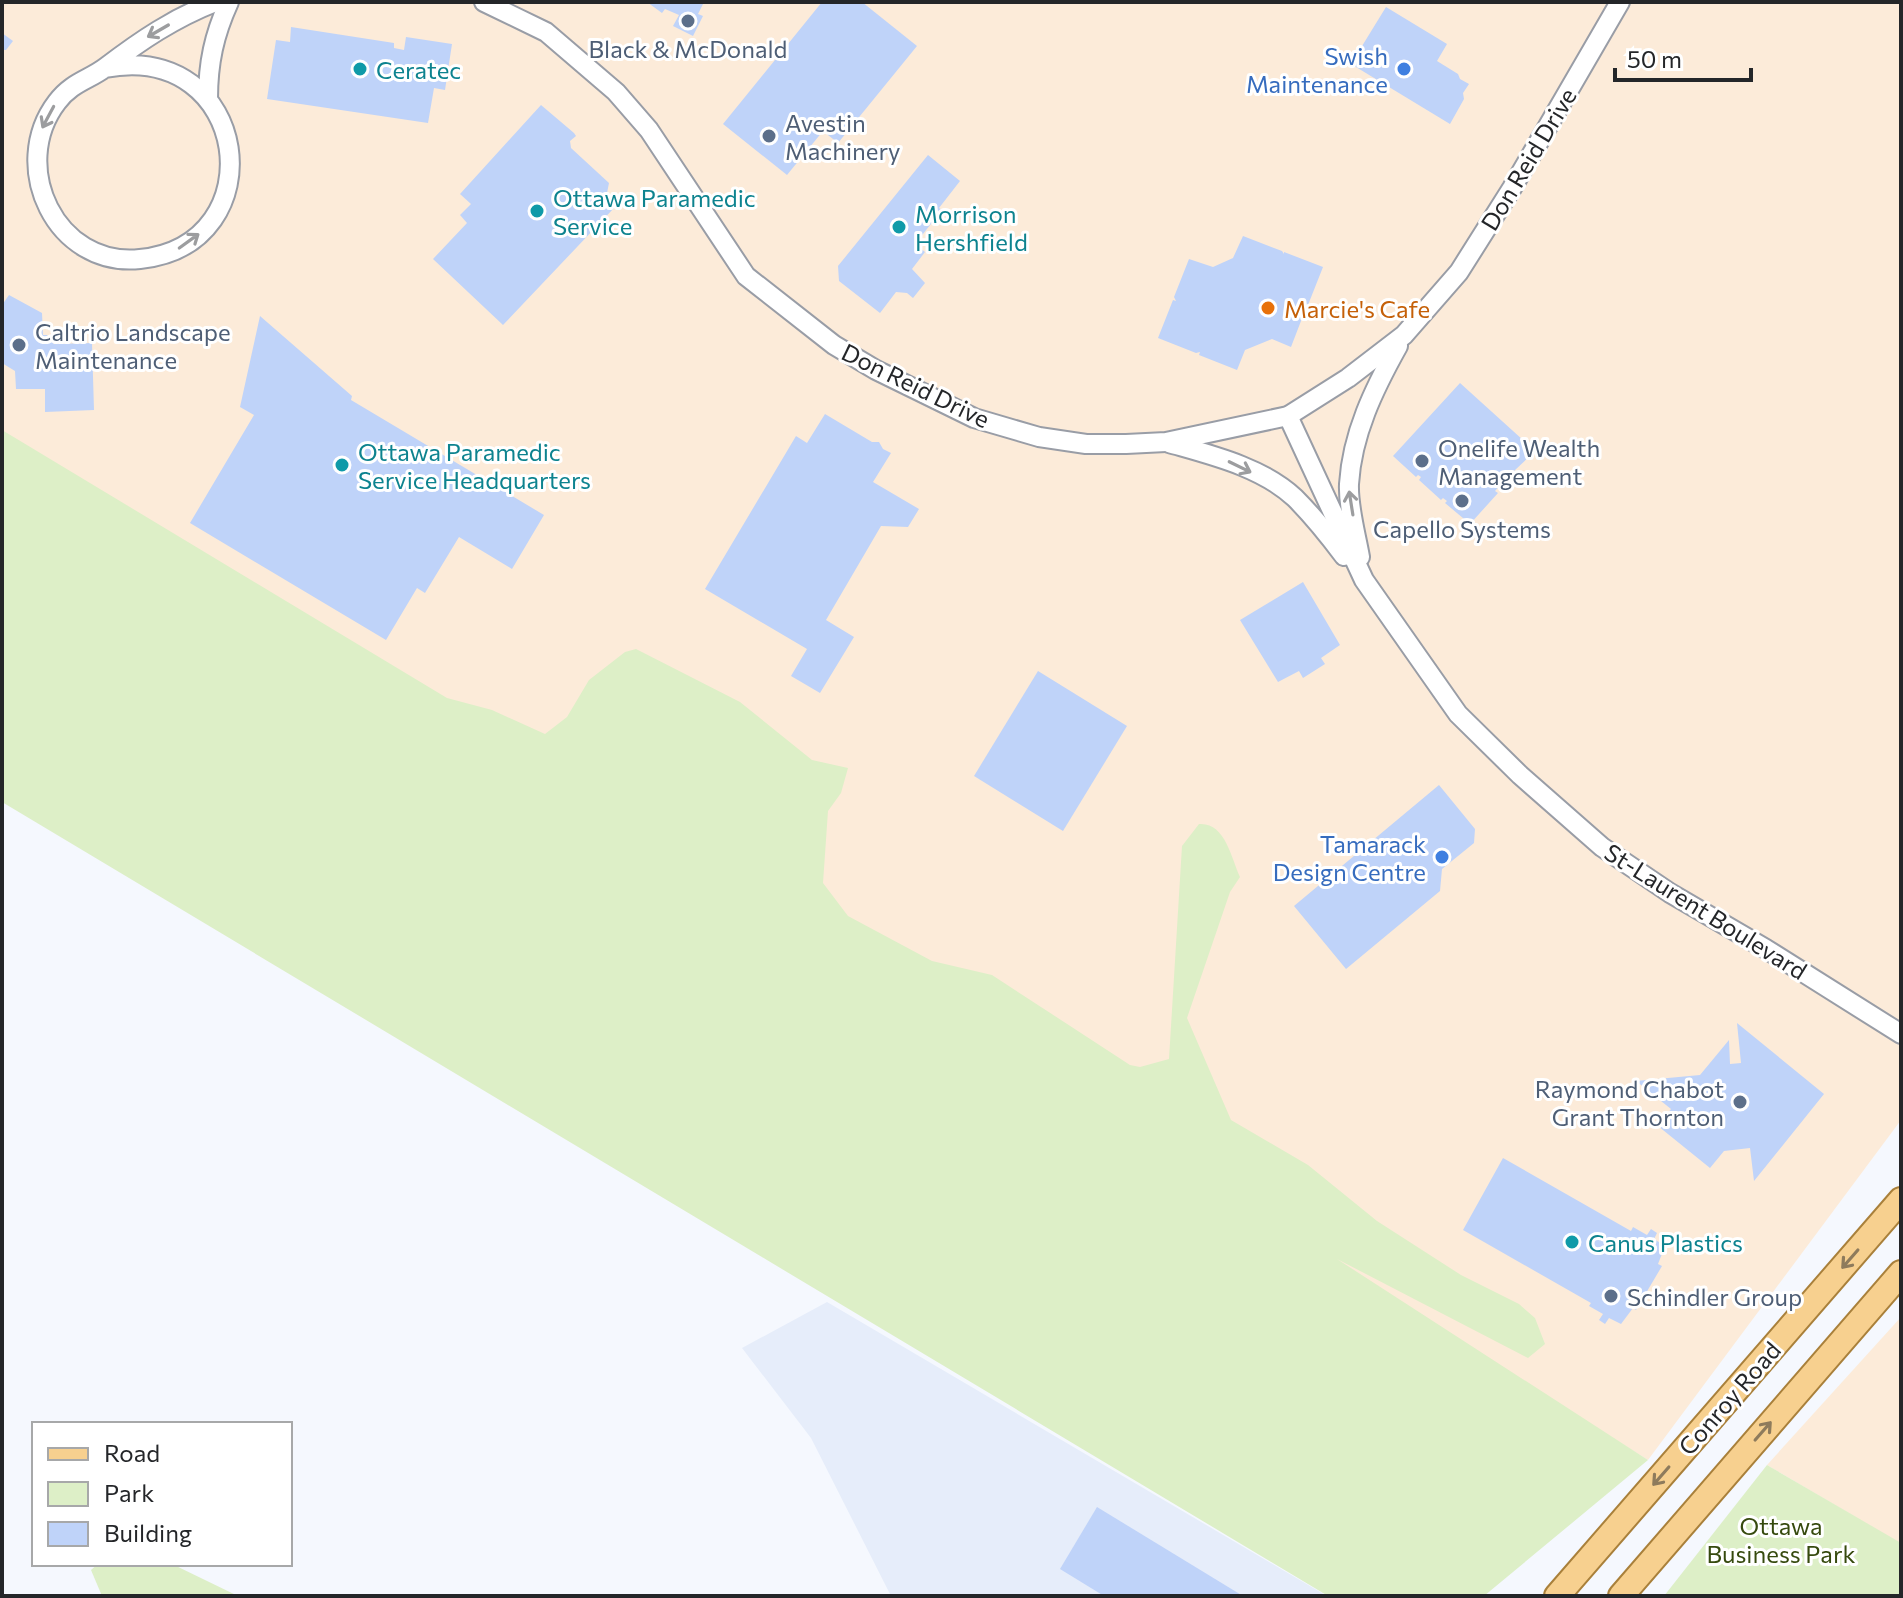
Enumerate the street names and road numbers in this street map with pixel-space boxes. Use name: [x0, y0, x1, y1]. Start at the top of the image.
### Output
street label: Don Reid Drive: [1474, 83, 1582, 235]
street label: Don Reid Drive: [837, 337, 995, 433]
street label: St-Laurent Boulevard: [1600, 837, 1812, 985]
street label: Conroy Road: [1672, 1335, 1786, 1461]

